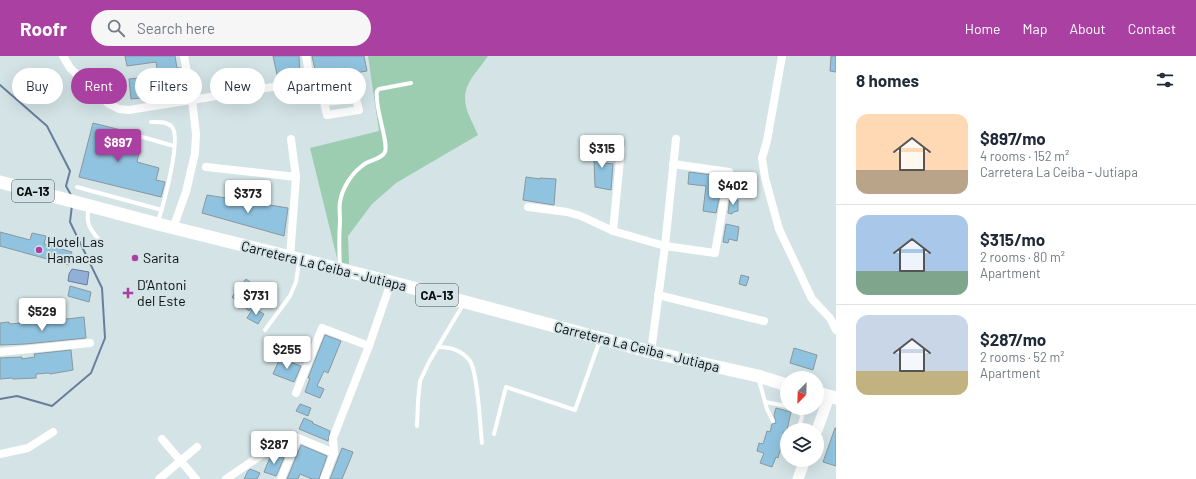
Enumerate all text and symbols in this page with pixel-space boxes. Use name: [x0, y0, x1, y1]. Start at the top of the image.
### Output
search box: [91, 10, 371, 46]
text: Roofr: [20, 17, 67, 40]
icon: search: [105, 17, 127, 39]
text: Search here: [137, 19, 215, 37]
text: Home: [965, 20, 1001, 37]
text: Map: [1023, 20, 1047, 37]
text: About: [1069, 20, 1106, 37]
text: Contact: [1128, 20, 1176, 37]
chip: Buy: [12, 68, 63, 104]
chip: Rent: [71, 68, 127, 104]
chip: Filters: [135, 68, 202, 104]
chip: New: [210, 68, 265, 104]
chip: Apartment: [273, 68, 366, 104]
icon: filters: [1154, 69, 1176, 91]
text: 8 homes: [856, 70, 919, 90]
text: $897/mo: [980, 128, 1046, 148]
pin: $897: [94, 129, 142, 163]
icon: home: [888, 130, 936, 178]
text: $897: [104, 134, 132, 150]
pin: $315: [578, 135, 626, 169]
text: $315: [589, 140, 615, 156]
text: 4 rooms · 152 m²: [980, 148, 1069, 164]
text: Carretera La Ceiba - Jutiapa: [980, 164, 1138, 180]
pin: $402: [709, 172, 757, 206]
text: $402: [718, 177, 748, 193]
road number: CA-13: [12, 180, 54, 202]
pin: $373: [224, 180, 272, 214]
text: $373: [234, 185, 262, 201]
text: $315/mo: [980, 229, 1045, 249]
icon: home: [888, 231, 936, 279]
place label: Hotel Las Hamacas: [47, 233, 104, 266]
street label: Carretera La Ceiba - Jutiapa: [240, 237, 409, 294]
marker: Hotel Las Hamacas: [34, 245, 44, 255]
place label: Sarita: [143, 249, 179, 266]
text: 2 rooms · 80 m²: [980, 249, 1065, 265]
marker: Sarita: [130, 253, 140, 263]
text: Apartment: [980, 265, 1041, 281]
place label: D’Antoni del Este: [137, 276, 187, 309]
pin: $731: [232, 282, 280, 316]
road number: CA-13: [416, 284, 458, 306]
marker: D’Antoni del Este: [122, 287, 134, 299]
text: $731: [243, 287, 269, 303]
pin: $529: [18, 298, 66, 332]
text: $529: [28, 303, 56, 319]
street label: Carretera La Ceiba - Jutiapa: [553, 318, 722, 375]
text: $287/mo: [980, 329, 1046, 349]
icon: home: [888, 331, 936, 379]
pin: $255: [263, 336, 311, 370]
text: $255: [273, 341, 301, 357]
text: 2 rooms · 52 m²: [980, 349, 1065, 365]
text: Apartment: [980, 365, 1041, 381]
north arrow: [780, 371, 824, 415]
map controls: [780, 371, 824, 467]
button: layers: [780, 423, 824, 467]
pin: $287: [250, 431, 298, 465]
text: $287: [260, 436, 288, 452]

